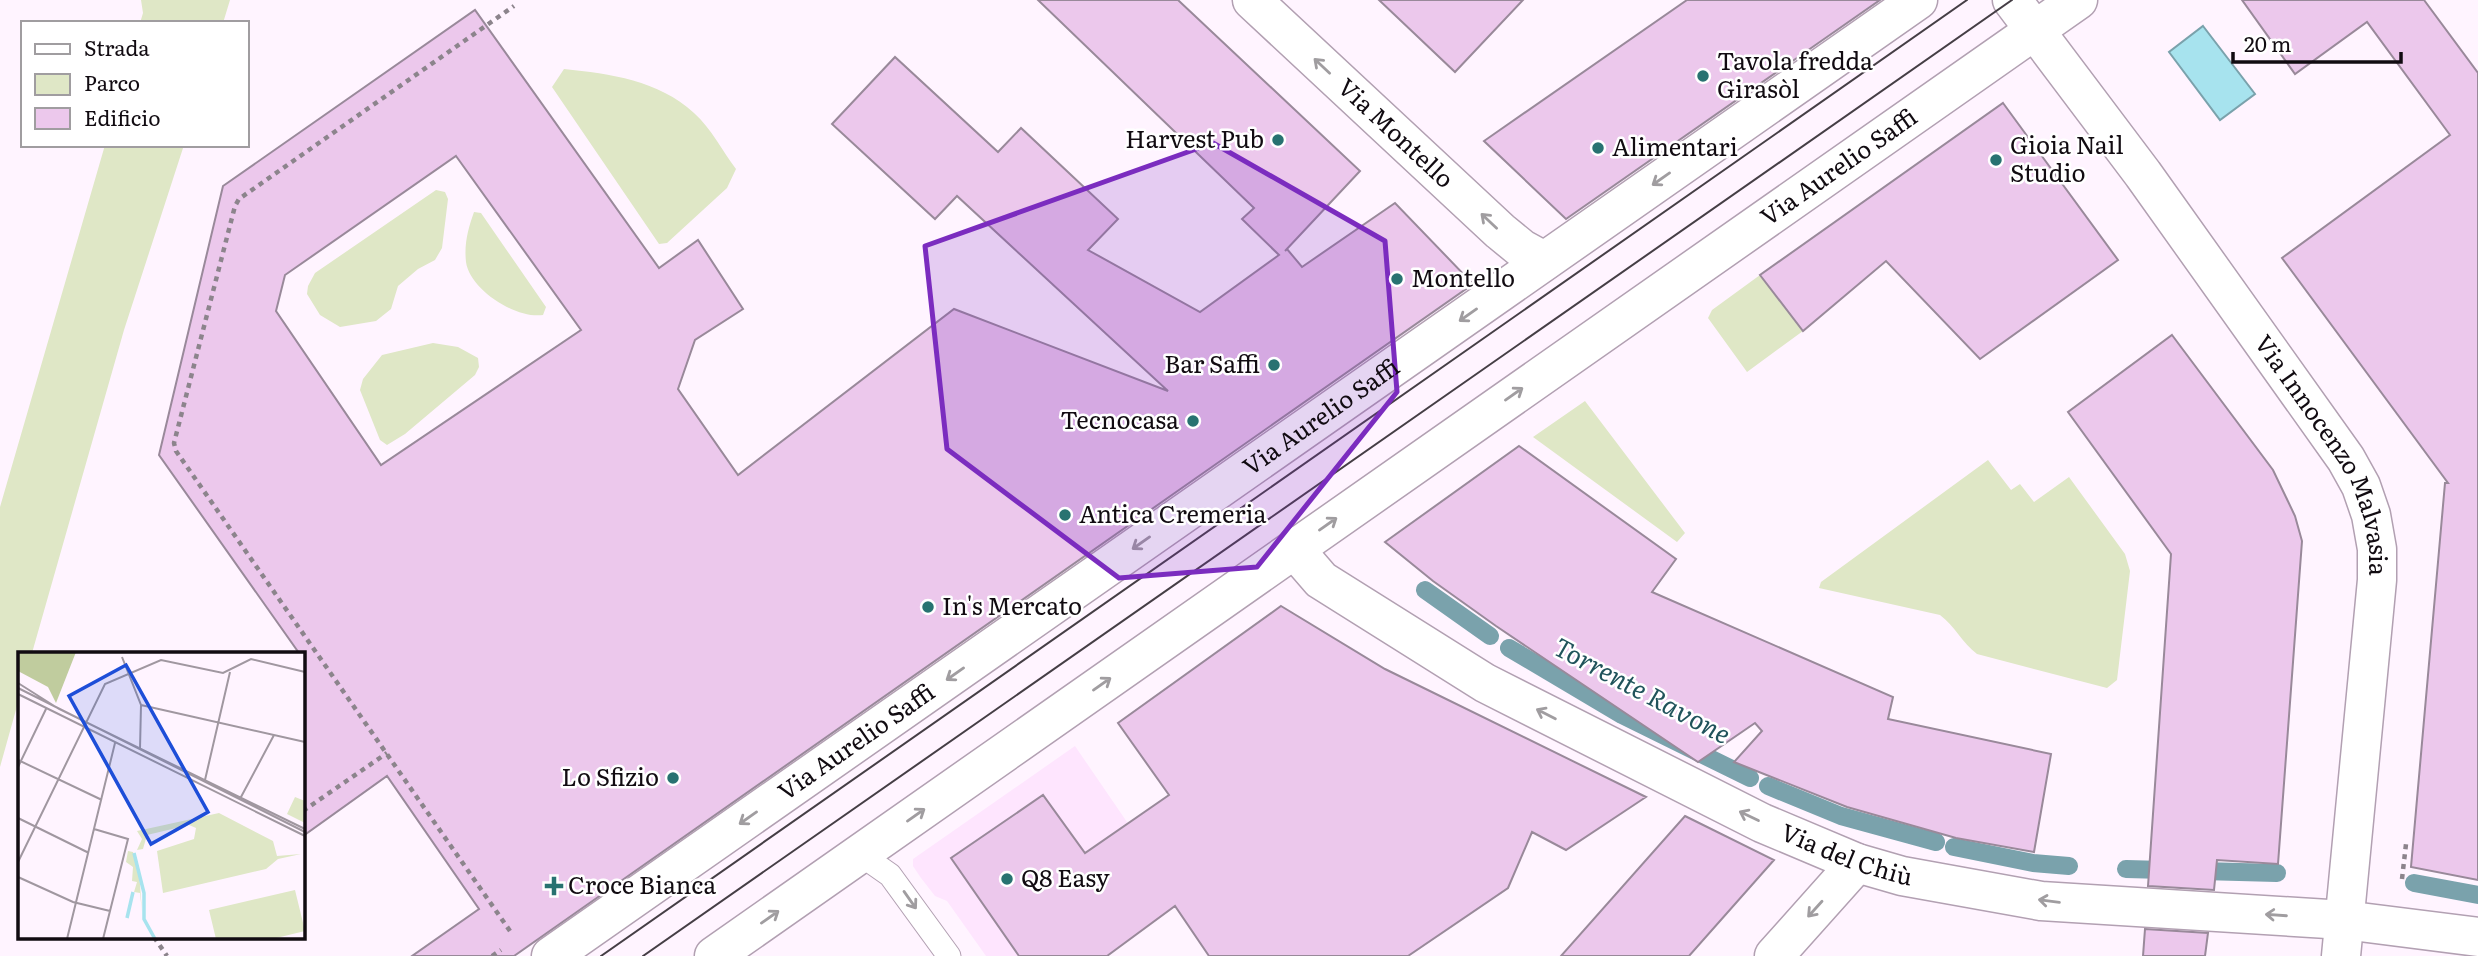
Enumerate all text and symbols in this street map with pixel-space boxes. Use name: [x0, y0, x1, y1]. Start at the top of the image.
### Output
legend: [21, 21, 248, 147]
scale bar: [2233, 21, 2401, 65]
text: 20 m: [2244, 27, 2291, 58]
text: Strada: [84, 31, 150, 62]
place label: Tavola fredda Girasòl: [1717, 42, 1873, 105]
one-way arrow: [1314, 58, 1331, 75]
text: Parco: [84, 66, 140, 97]
marker: Tavola fredda Girasòl: [1695, 68, 1711, 84]
street label: Via Montello: [1331, 69, 1463, 195]
street label: Via Aurelio Saffi: [1752, 98, 1923, 233]
text: Edificio: [84, 101, 160, 132]
place label: Harvest Pub: [1125, 120, 1264, 155]
place label: Gioia Nail Studio: [2010, 126, 2124, 189]
place label: Alimentari: [1612, 128, 1738, 163]
marker: Harvest Pub: [1270, 132, 1286, 148]
marker: Alimentari: [1590, 140, 1606, 156]
marker: Gioia Nail Studio: [1988, 152, 2004, 168]
one-way arrow: [1652, 172, 1671, 186]
one-way arrow: [1480, 213, 1498, 229]
place label: Montello: [1411, 259, 1515, 294]
marker: Montello: [1389, 271, 1405, 287]
one-way arrow: [1459, 308, 1478, 322]
street label: Via Innocenzo Malvasia: [2248, 327, 2397, 576]
place label: Bar Saffi: [1164, 345, 1260, 380]
street label: Via Aurelio Saffi: [1234, 348, 1405, 482]
marker: Bar Saffi: [1266, 357, 1282, 373]
one-way arrow: [1504, 387, 1523, 401]
place label: Tecnocasa: [1060, 401, 1179, 436]
marker: Tecnocasa: [1185, 413, 1201, 429]
place label: Antica Cremeria: [1079, 495, 1267, 530]
marker: Antica Cremeria: [1057, 507, 1073, 523]
one-way arrow: [1318, 517, 1337, 531]
one-way arrow: [1132, 536, 1151, 550]
place label: In's Mercato: [942, 587, 1082, 622]
marker: In's Mercato: [920, 599, 936, 615]
water label: Torrente Ravone: [1548, 626, 1738, 752]
inset map: [18, 652, 304, 939]
one-way arrow: [946, 667, 965, 681]
street label: Via Aurelio Saffi: [770, 673, 941, 807]
one-way arrow: [1092, 677, 1111, 691]
one-way arrow: [1536, 707, 1557, 721]
place label: Lo Sfizio: [562, 758, 659, 793]
marker: Lo Sfizio: [665, 770, 681, 786]
one-way arrow: [906, 808, 925, 822]
one-way arrow: [1739, 809, 1760, 823]
one-way arrow: [739, 811, 758, 825]
street label: Via del Chiù: [1776, 813, 1915, 893]
place label: Q8 Easy: [1021, 859, 1110, 894]
place label: Croce Bianca: [568, 866, 716, 901]
marker: Q8 Easy: [999, 871, 1015, 887]
marker: Croce Bianca: [546, 878, 562, 894]
one-way arrow: [903, 890, 917, 909]
one-way arrow: [2038, 895, 2060, 908]
one-way arrow: [1808, 900, 1824, 918]
one-way arrow: [2265, 908, 2287, 921]
one-way arrow: [760, 910, 779, 924]

